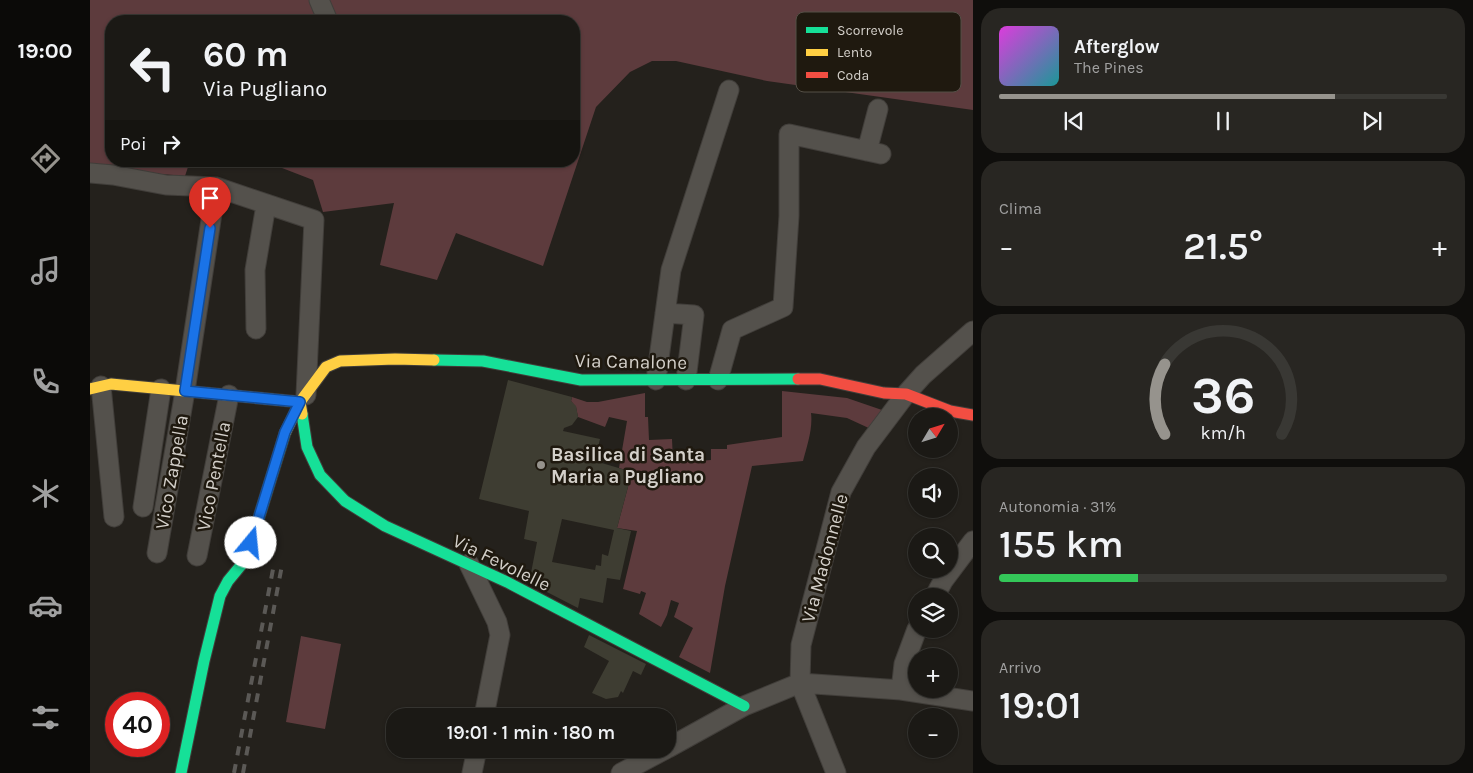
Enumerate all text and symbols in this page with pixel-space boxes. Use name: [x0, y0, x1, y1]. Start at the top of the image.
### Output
legend: [796, 12, 961, 92]
text: Scorrevole: [837, 22, 903, 39]
text: 60 m: [203, 34, 288, 75]
icon: left: [120, 35, 185, 100]
text: Afterglow: [1074, 36, 1160, 58]
text: 19:00: [17, 38, 73, 64]
text: Lento: [837, 44, 872, 61]
text: The Pines: [1074, 58, 1144, 77]
text: Coda: [837, 67, 869, 84]
text: Via Pugliano: [203, 76, 327, 102]
icon: previous: [1060, 107, 1088, 135]
icon: pause: [1209, 107, 1237, 135]
icon: next: [1358, 107, 1386, 135]
icon: right: [157, 130, 185, 158]
text: Poi: [120, 133, 147, 155]
icon: directions: [28, 141, 63, 176]
pin: [189, 177, 231, 228]
icon: arrive: [196, 184, 224, 212]
text: Clima: [999, 199, 1042, 218]
text: 21.5°: [1183, 224, 1263, 269]
text: −: [999, 230, 1014, 263]
text: +: [1432, 230, 1447, 263]
icon: music: [28, 253, 63, 288]
street label: Via Canalone: [575, 350, 687, 374]
icon: phone: [28, 364, 63, 399]
text: 36: [1191, 365, 1255, 426]
north arrow: [908, 408, 958, 458]
map controls: [908, 408, 958, 758]
street label: Vico Zappella: [151, 413, 193, 531]
street label: Vico Pentella: [193, 420, 235, 533]
text: km/h: [1200, 423, 1246, 444]
place label: Basilica di Santa Maria a Pugliano: [551, 444, 705, 488]
marker: Basilica di Santa Maria a Pugliano: [535, 459, 547, 471]
button: sound: [908, 468, 958, 518]
icon: climate: [28, 476, 63, 511]
street label: Via Madonnelle: [797, 491, 853, 625]
text: Autonomia · 31%: [999, 497, 1116, 516]
position arrow: [224, 516, 276, 568]
text: 155 km: [999, 522, 1124, 567]
button: search: [908, 528, 958, 578]
street label: Via Fevolelle: [449, 530, 554, 596]
icon: car: [28, 588, 63, 623]
button: layers: [908, 588, 958, 638]
button: +: [908, 648, 958, 698]
text: Arrivo: [999, 658, 1041, 677]
text: 19:01: [999, 683, 1082, 728]
speed limit sign: 40: [105, 692, 170, 757]
icon: filters: [28, 700, 63, 735]
button: −: [908, 708, 958, 758]
text: 19:01 · 1 min · 180 m: [447, 722, 615, 744]

